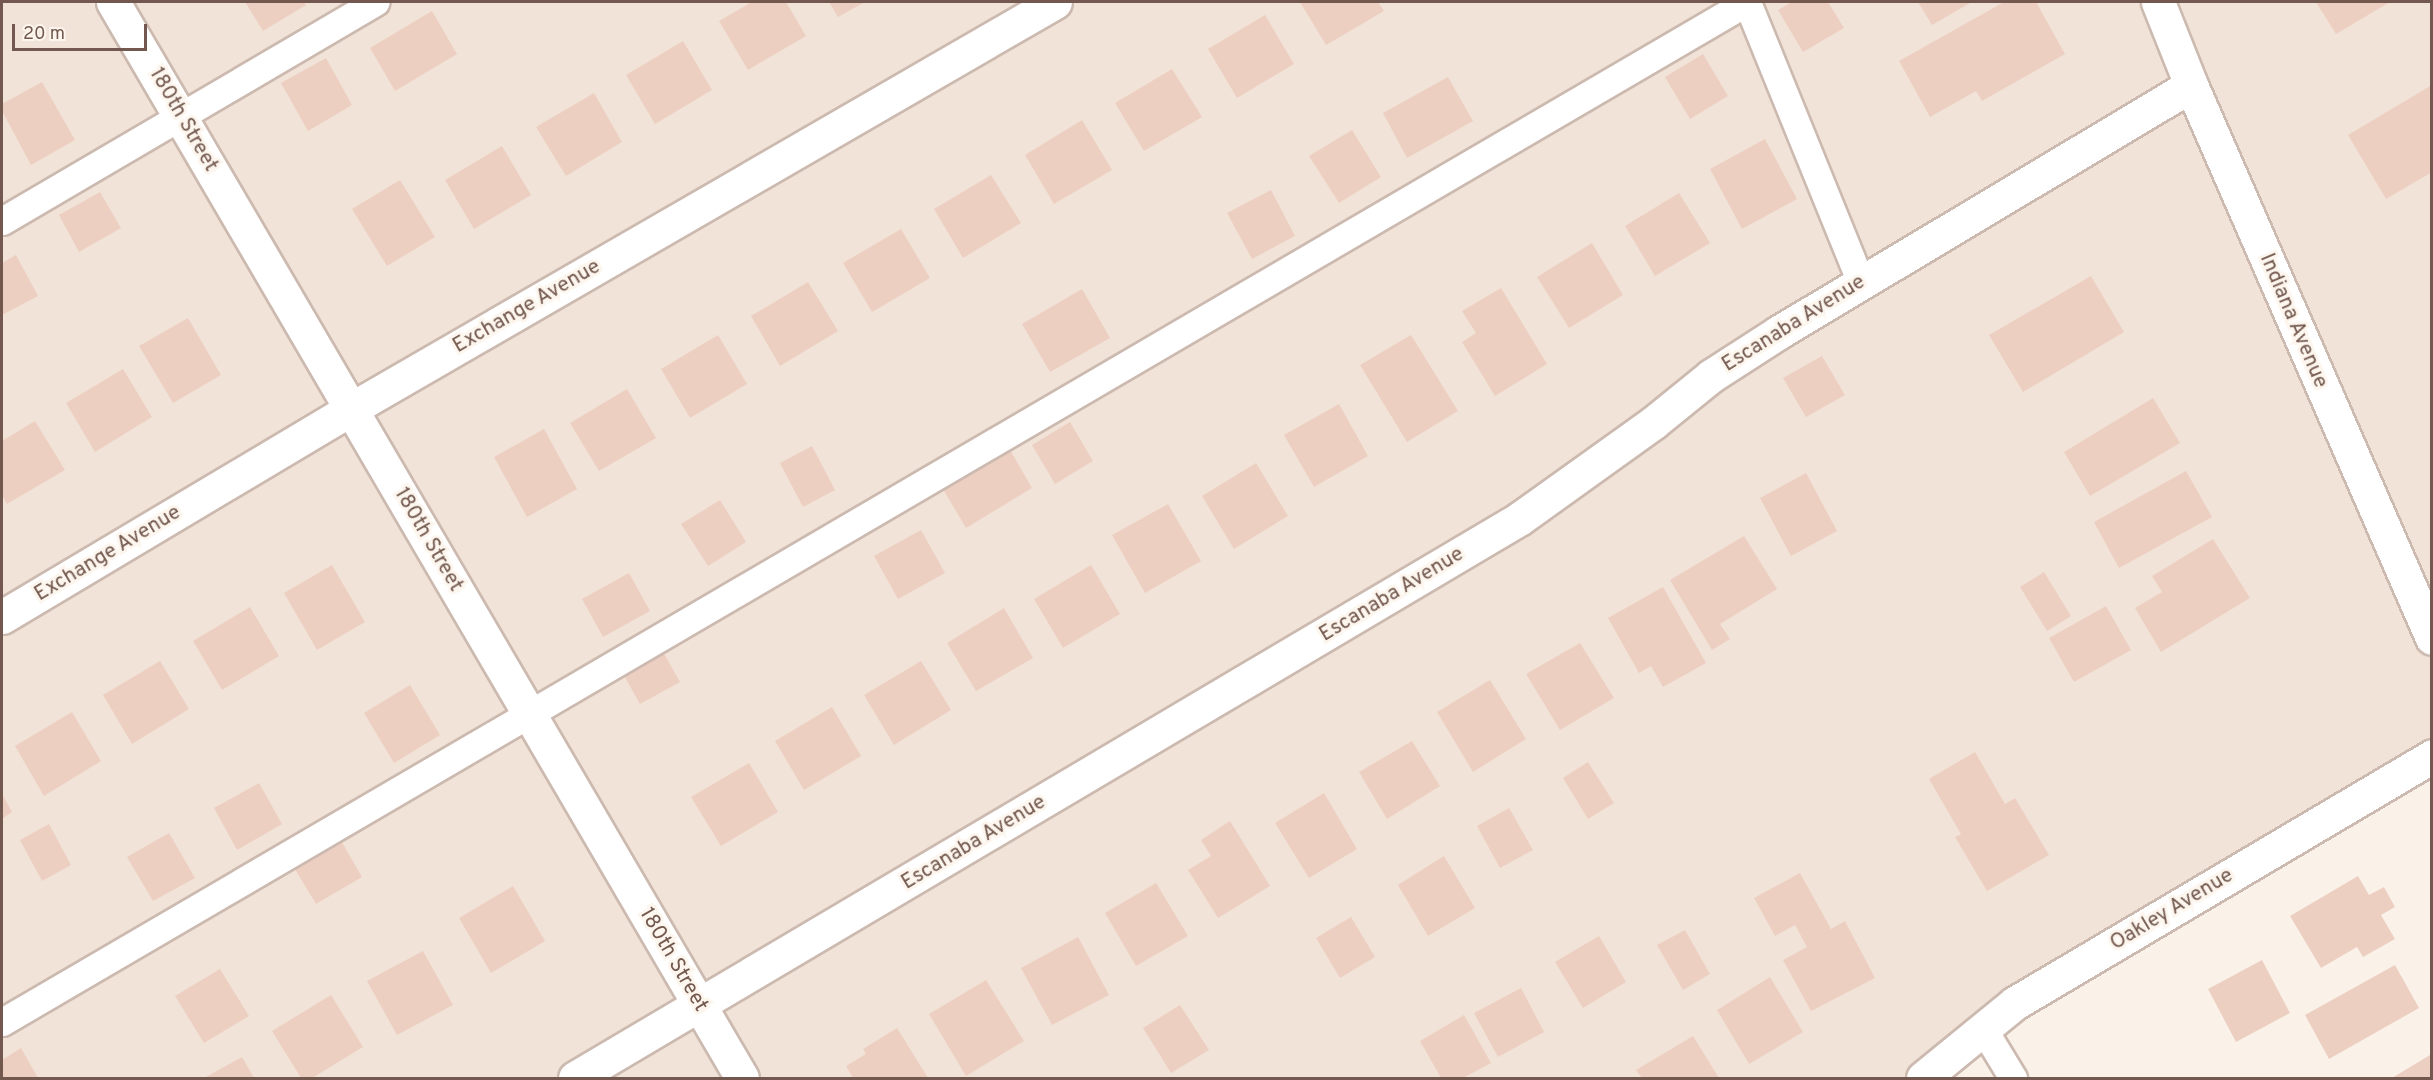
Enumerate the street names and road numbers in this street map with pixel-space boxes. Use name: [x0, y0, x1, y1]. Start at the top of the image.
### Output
street label: 180th Street: [143, 63, 223, 177]
street label: Indiana Avenue: [2253, 250, 2333, 392]
street label: Exchange Avenue: [448, 254, 606, 360]
street label: Escanaba Avenue: [1717, 270, 1871, 378]
street label: 180th Street: [388, 483, 468, 597]
street label: Exchange Avenue: [30, 500, 186, 608]
street label: Escanaba Avenue: [1315, 542, 1469, 648]
street label: Escanaba Avenue: [897, 790, 1051, 896]
street label: Oakley Avenue: [2106, 863, 2238, 957]
street label: 180th Street: [633, 903, 713, 1017]

